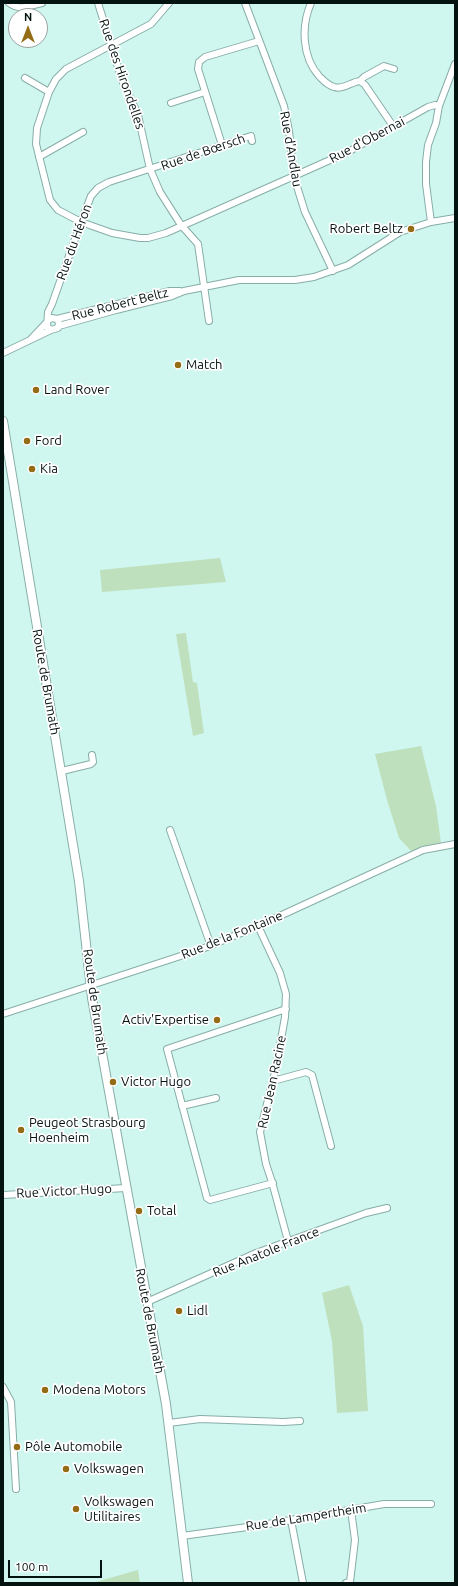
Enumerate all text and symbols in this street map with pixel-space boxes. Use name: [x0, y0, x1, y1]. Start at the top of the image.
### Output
north arrow: [8, 8, 48, 48]
text: N: [24, 11, 32, 23]
street label: Rue des Hirondelles: [96, 17, 148, 131]
street label: Rue d'Andlau: [277, 110, 305, 188]
street label: Rue d'Obernai: [327, 114, 407, 166]
street label: Rue de Bœrsch: [159, 130, 247, 174]
street label: Rue du Héron: [53, 202, 95, 282]
place label: Robert Beltz: [330, 221, 403, 237]
marker: Robert Beltz: [406, 224, 416, 234]
street label: Rue Robert Beltz: [70, 284, 170, 324]
place label: Match: [186, 357, 223, 373]
marker: Match: [173, 360, 183, 370]
place label: Land Rover: [44, 382, 109, 398]
marker: Land Rover: [31, 385, 41, 395]
place label: Ford: [35, 433, 62, 449]
marker: Ford: [22, 436, 32, 446]
place label: Kia: [40, 461, 58, 477]
marker: Kia: [27, 464, 37, 474]
street label: Route de Brumath: [29, 628, 63, 736]
street label: Rue de la Fontaine: [179, 908, 285, 962]
street label: Route de Brumath: [80, 948, 110, 1056]
place label: Activ'Expertise: [122, 1012, 209, 1028]
marker: Activ'Expertise: [212, 1015, 222, 1025]
street label: Rue Jean Racine: [255, 1034, 289, 1130]
place label: Victor Hugo: [121, 1074, 191, 1090]
marker: Victor Hugo: [108, 1077, 118, 1087]
place label: Peugeot Strasbourg Hoenheim: [29, 1115, 146, 1146]
marker: Peugeot Strasbourg Hoenheim: [16, 1125, 26, 1135]
street label: Rue Victor Hugo: [16, 1181, 112, 1201]
place label: Total: [147, 1203, 176, 1219]
marker: Total: [134, 1206, 144, 1216]
street label: Rue Anatole France: [211, 1224, 321, 1280]
street label: Route de Brumath: [132, 1267, 168, 1375]
place label: Lidl: [187, 1303, 208, 1319]
marker: Lidl: [174, 1306, 184, 1316]
place label: Modena Motors: [53, 1382, 146, 1398]
marker: Modena Motors: [40, 1385, 50, 1395]
place label: Pôle Automobile: [25, 1439, 123, 1455]
marker: Pôle Automobile: [12, 1442, 22, 1452]
place label: Volkswagen: [74, 1461, 144, 1477]
marker: Volkswagen: [61, 1464, 71, 1474]
place label: Volkswagen Utilitaires: [84, 1494, 154, 1525]
street label: Rue de Lampertheim: [245, 1500, 367, 1534]
marker: Volkswagen Utilitaires: [71, 1504, 81, 1514]
scale bar: [10, 1552, 104, 1578]
text: 100 m: [15, 1560, 48, 1573]

